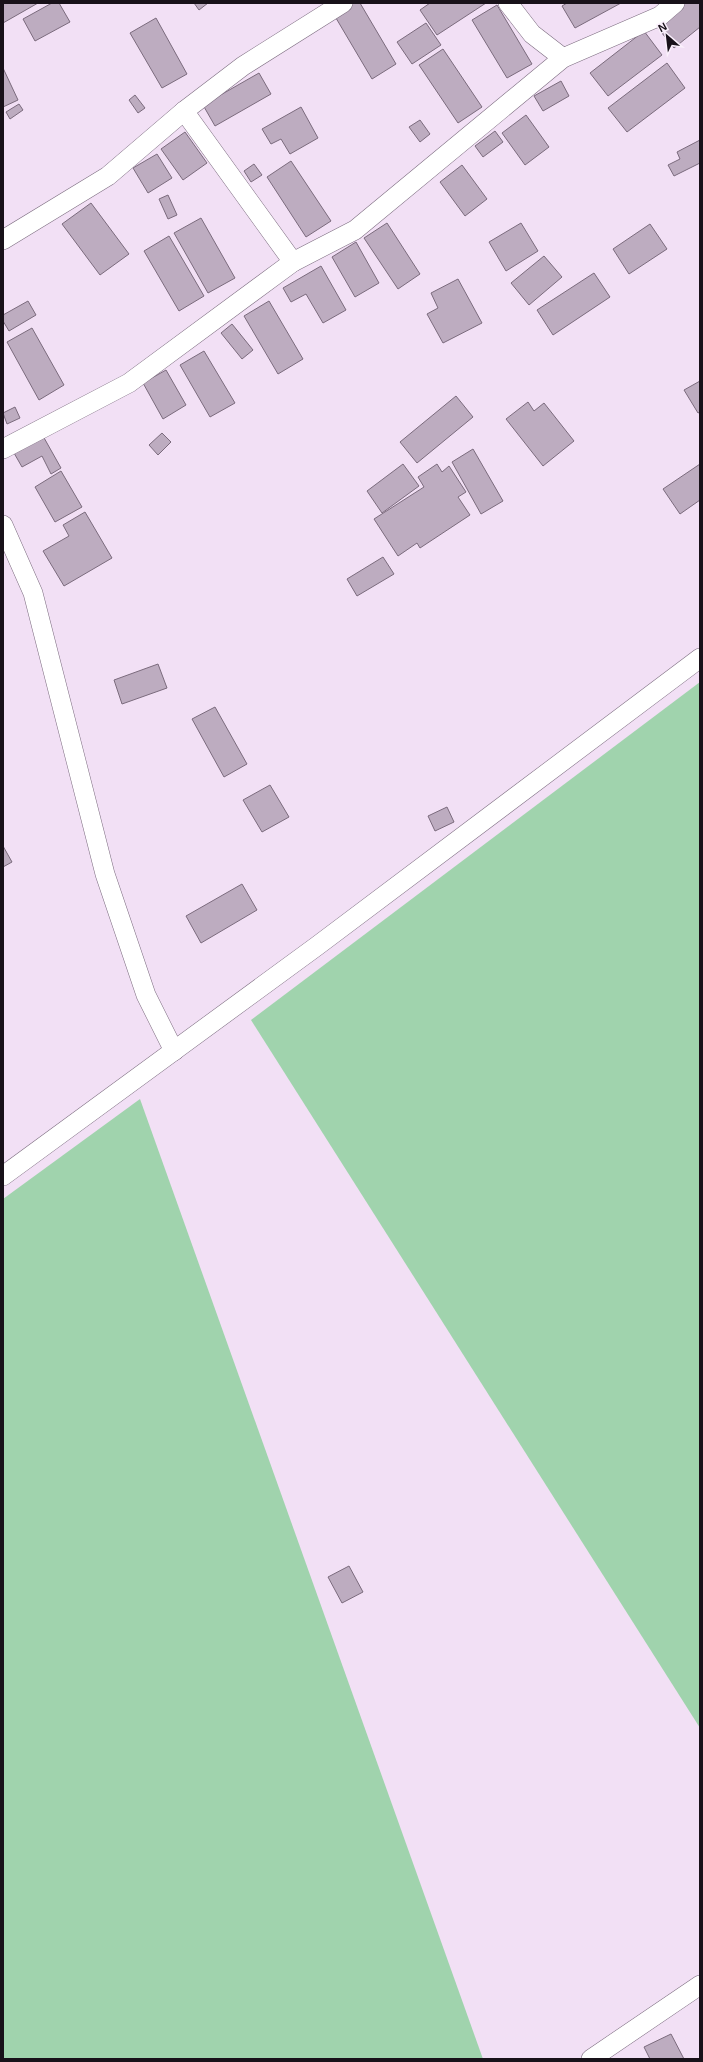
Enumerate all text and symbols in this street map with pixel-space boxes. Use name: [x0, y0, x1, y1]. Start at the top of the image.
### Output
north arrow: [647, 16, 687, 56]
text: N: [656, 20, 669, 34]

